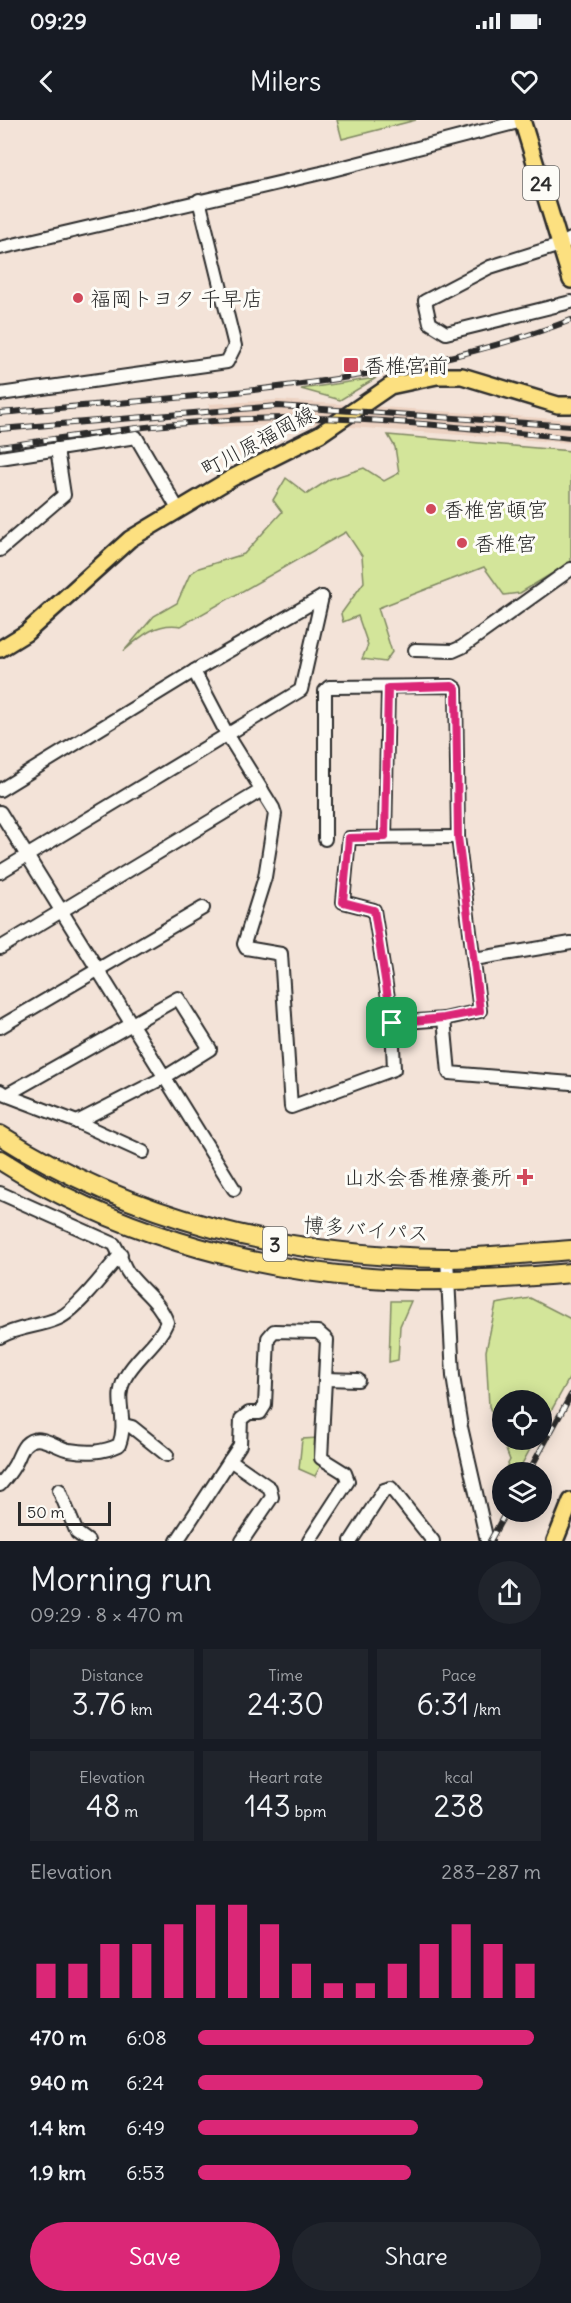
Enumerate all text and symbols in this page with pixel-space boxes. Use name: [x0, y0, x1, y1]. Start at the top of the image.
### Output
text: 09:29: [30, 7, 87, 35]
text: Milers: [250, 64, 321, 98]
icon: back: [30, 65, 63, 98]
icon: heart: [508, 65, 541, 98]
road number: 24: [523, 166, 559, 200]
place label: 福岡トヨタ 千早店: [90, 285, 263, 312]
marker: 福岡トヨタ 千早店: [71, 291, 85, 305]
place label: 香椎宮前: [364, 352, 448, 379]
marker: 香椎宮前: [342, 356, 360, 374]
street label: 町川原福岡線: [196, 400, 320, 482]
place label: 香椎宮頓宮: [443, 496, 548, 523]
marker: 香椎宮頓宮: [424, 502, 438, 516]
place label: 香椎宮: [474, 530, 537, 557]
marker: 香椎宮: [455, 536, 469, 550]
pin: [366, 997, 417, 1048]
icon: arrive: [375, 1006, 408, 1039]
place label: 山水会香椎療養所: [344, 1164, 512, 1191]
marker: 山水会香椎療養所: [516, 1168, 534, 1186]
street label: 博多バイパス: [302, 1211, 430, 1247]
road number: 3: [263, 1227, 287, 1261]
map controls: [492, 1390, 552, 1522]
button: locate: [492, 1390, 552, 1450]
button: layers: [492, 1462, 552, 1522]
scale bar: [18, 1499, 111, 1526]
text: 50 m: [27, 1502, 65, 1522]
text: Morning run: [30, 1558, 212, 1600]
button: share: [478, 1561, 541, 1624]
text: 09:29 · 8 × 470 m: [30, 1602, 183, 1627]
text: Distance: [81, 1665, 143, 1685]
text: Time: [268, 1665, 303, 1685]
text: Pace: [441, 1665, 476, 1685]
text: 3.76: [72, 1685, 127, 1723]
text: 24:30: [247, 1685, 324, 1723]
text: 6:31: [417, 1685, 469, 1723]
text: km: [127, 1699, 153, 1719]
text: /km: [469, 1699, 501, 1719]
text: Elevation: [79, 1767, 145, 1787]
text: Heart rate: [248, 1767, 323, 1787]
text: kcal: [444, 1767, 473, 1787]
text: 48: [86, 1787, 121, 1825]
text: 143: [244, 1787, 291, 1825]
text: 238: [433, 1787, 484, 1825]
text: m: [121, 1801, 138, 1821]
text: bpm: [291, 1801, 327, 1821]
text: Elevation: [30, 1859, 112, 1884]
text: 283–287 m: [441, 1859, 541, 1884]
text: 470 m: [30, 2025, 87, 2050]
text: 6:08: [126, 2025, 167, 2050]
text: 940 m: [30, 2070, 89, 2095]
text: 6:24: [126, 2070, 164, 2095]
text: 1.4 km: [30, 2115, 86, 2140]
text: 6:49: [126, 2115, 165, 2140]
text: 1.9 km: [30, 2160, 86, 2185]
text: 6:53: [126, 2160, 165, 2185]
button: Save: [30, 2222, 280, 2291]
button: Share: [292, 2222, 541, 2291]

